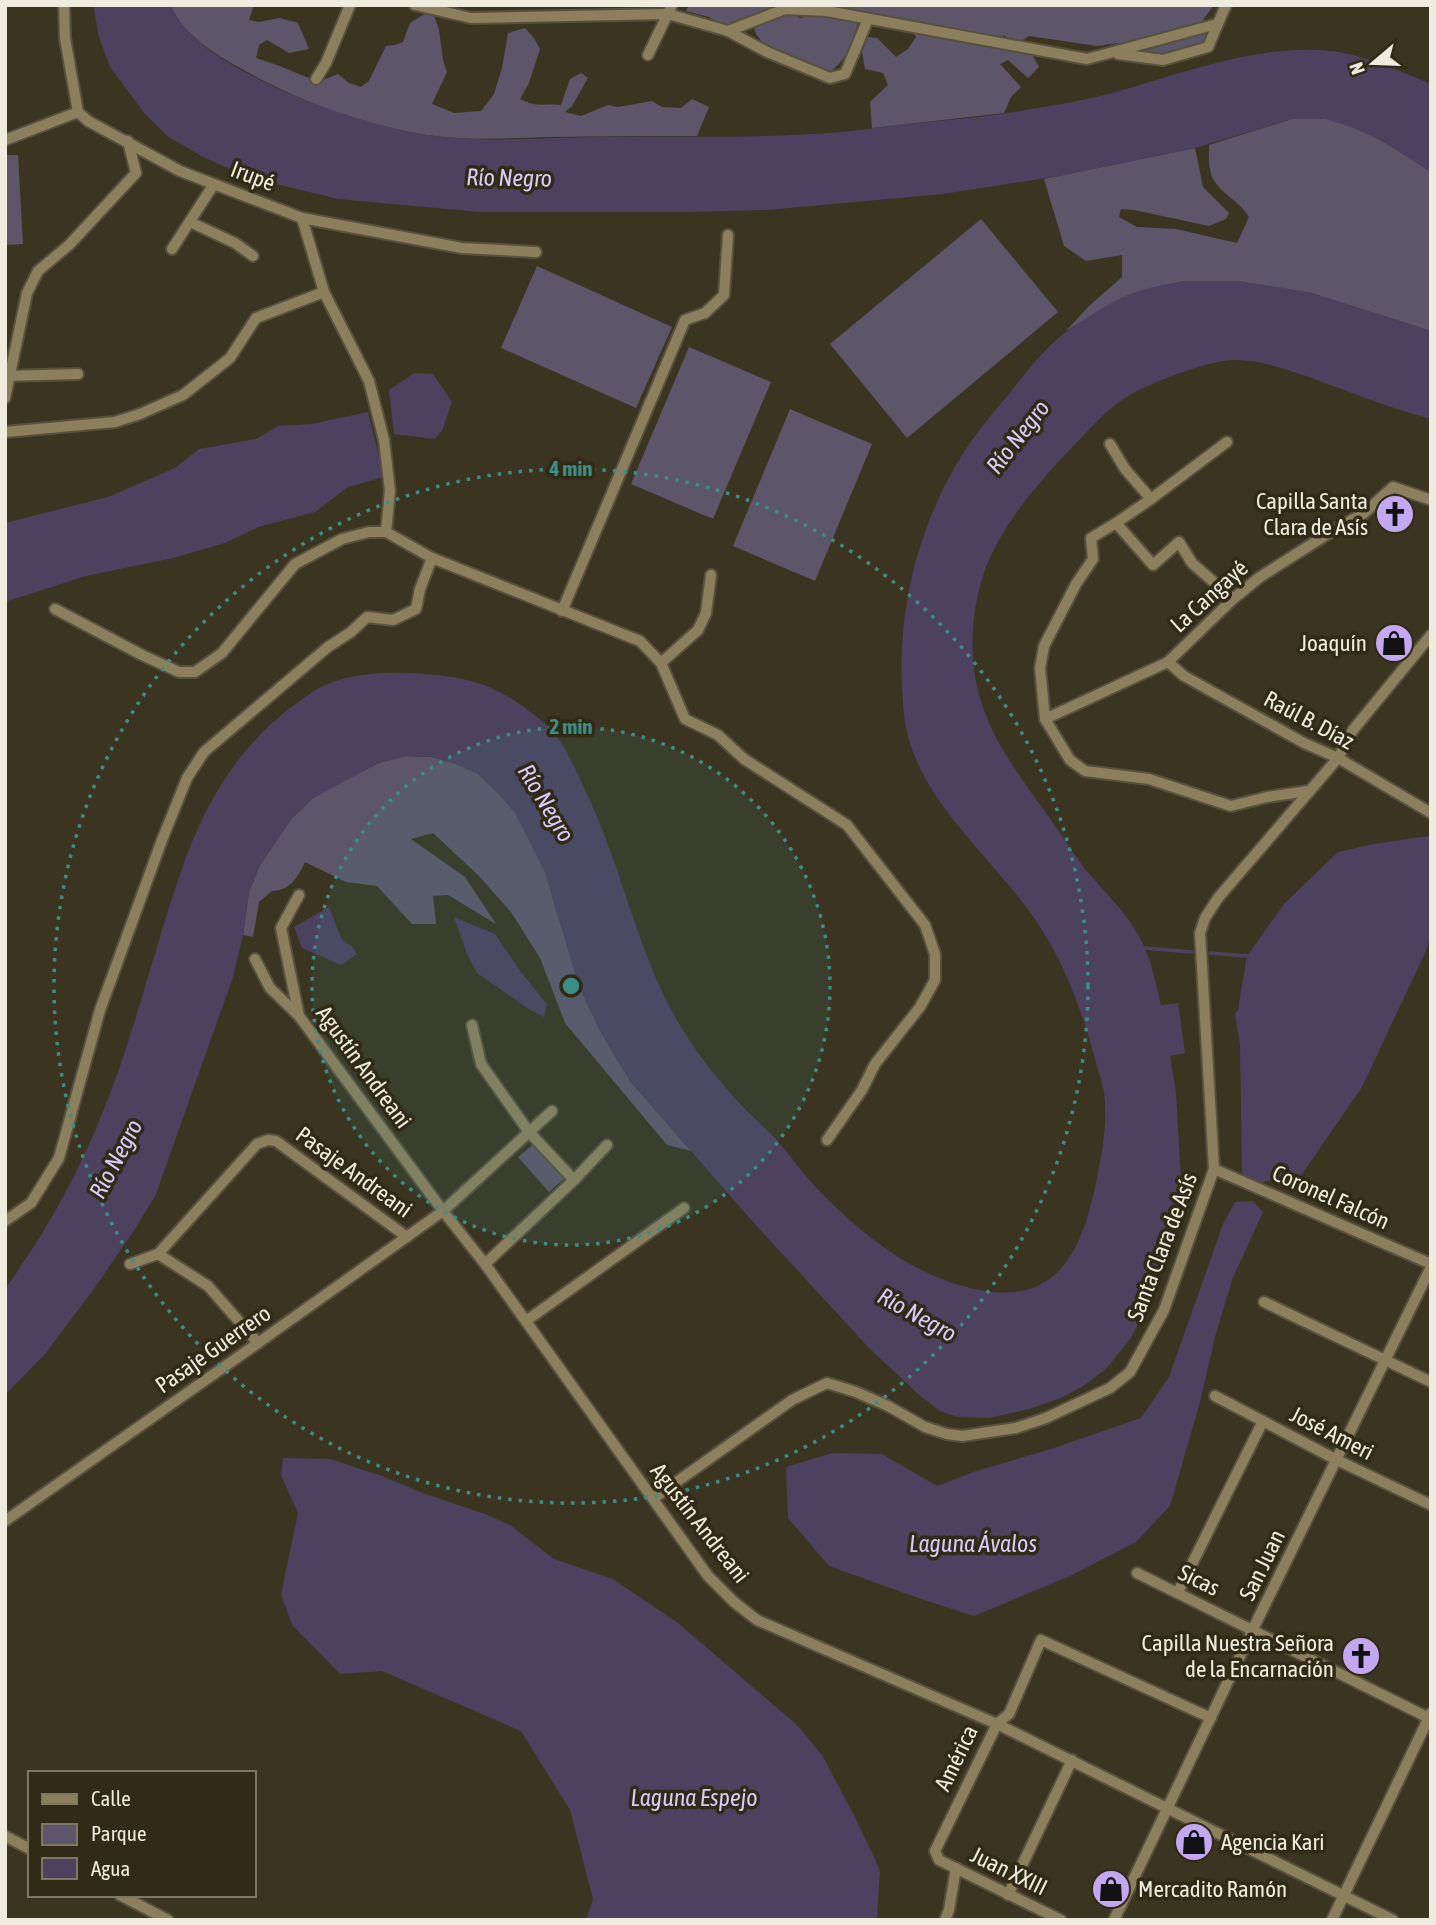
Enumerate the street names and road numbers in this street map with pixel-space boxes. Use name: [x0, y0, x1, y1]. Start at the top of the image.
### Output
street label: Irupé: [227, 156, 279, 196]
street label: La Cangayé: [1165, 555, 1253, 637]
street label: Raúl B. Díaz: [1260, 686, 1358, 754]
street label: Agustín Andreani: [311, 1001, 417, 1133]
street label: Pasaje Andreani: [291, 1121, 417, 1223]
street label: Coronel Falcón: [1268, 1160, 1394, 1234]
street label: Santa Clara de Asís: [1122, 1169, 1202, 1325]
street label: Pasaje Guerrero: [150, 1300, 276, 1398]
street label: José Ameri: [1286, 1401, 1378, 1465]
street label: Agustín Andreani: [645, 1458, 755, 1588]
street label: San Juan: [1234, 1526, 1290, 1604]
street label: Sicas: [1174, 1559, 1224, 1601]
street label: América: [929, 1721, 983, 1795]
street label: Juan XXIII: [967, 1841, 1051, 1901]

